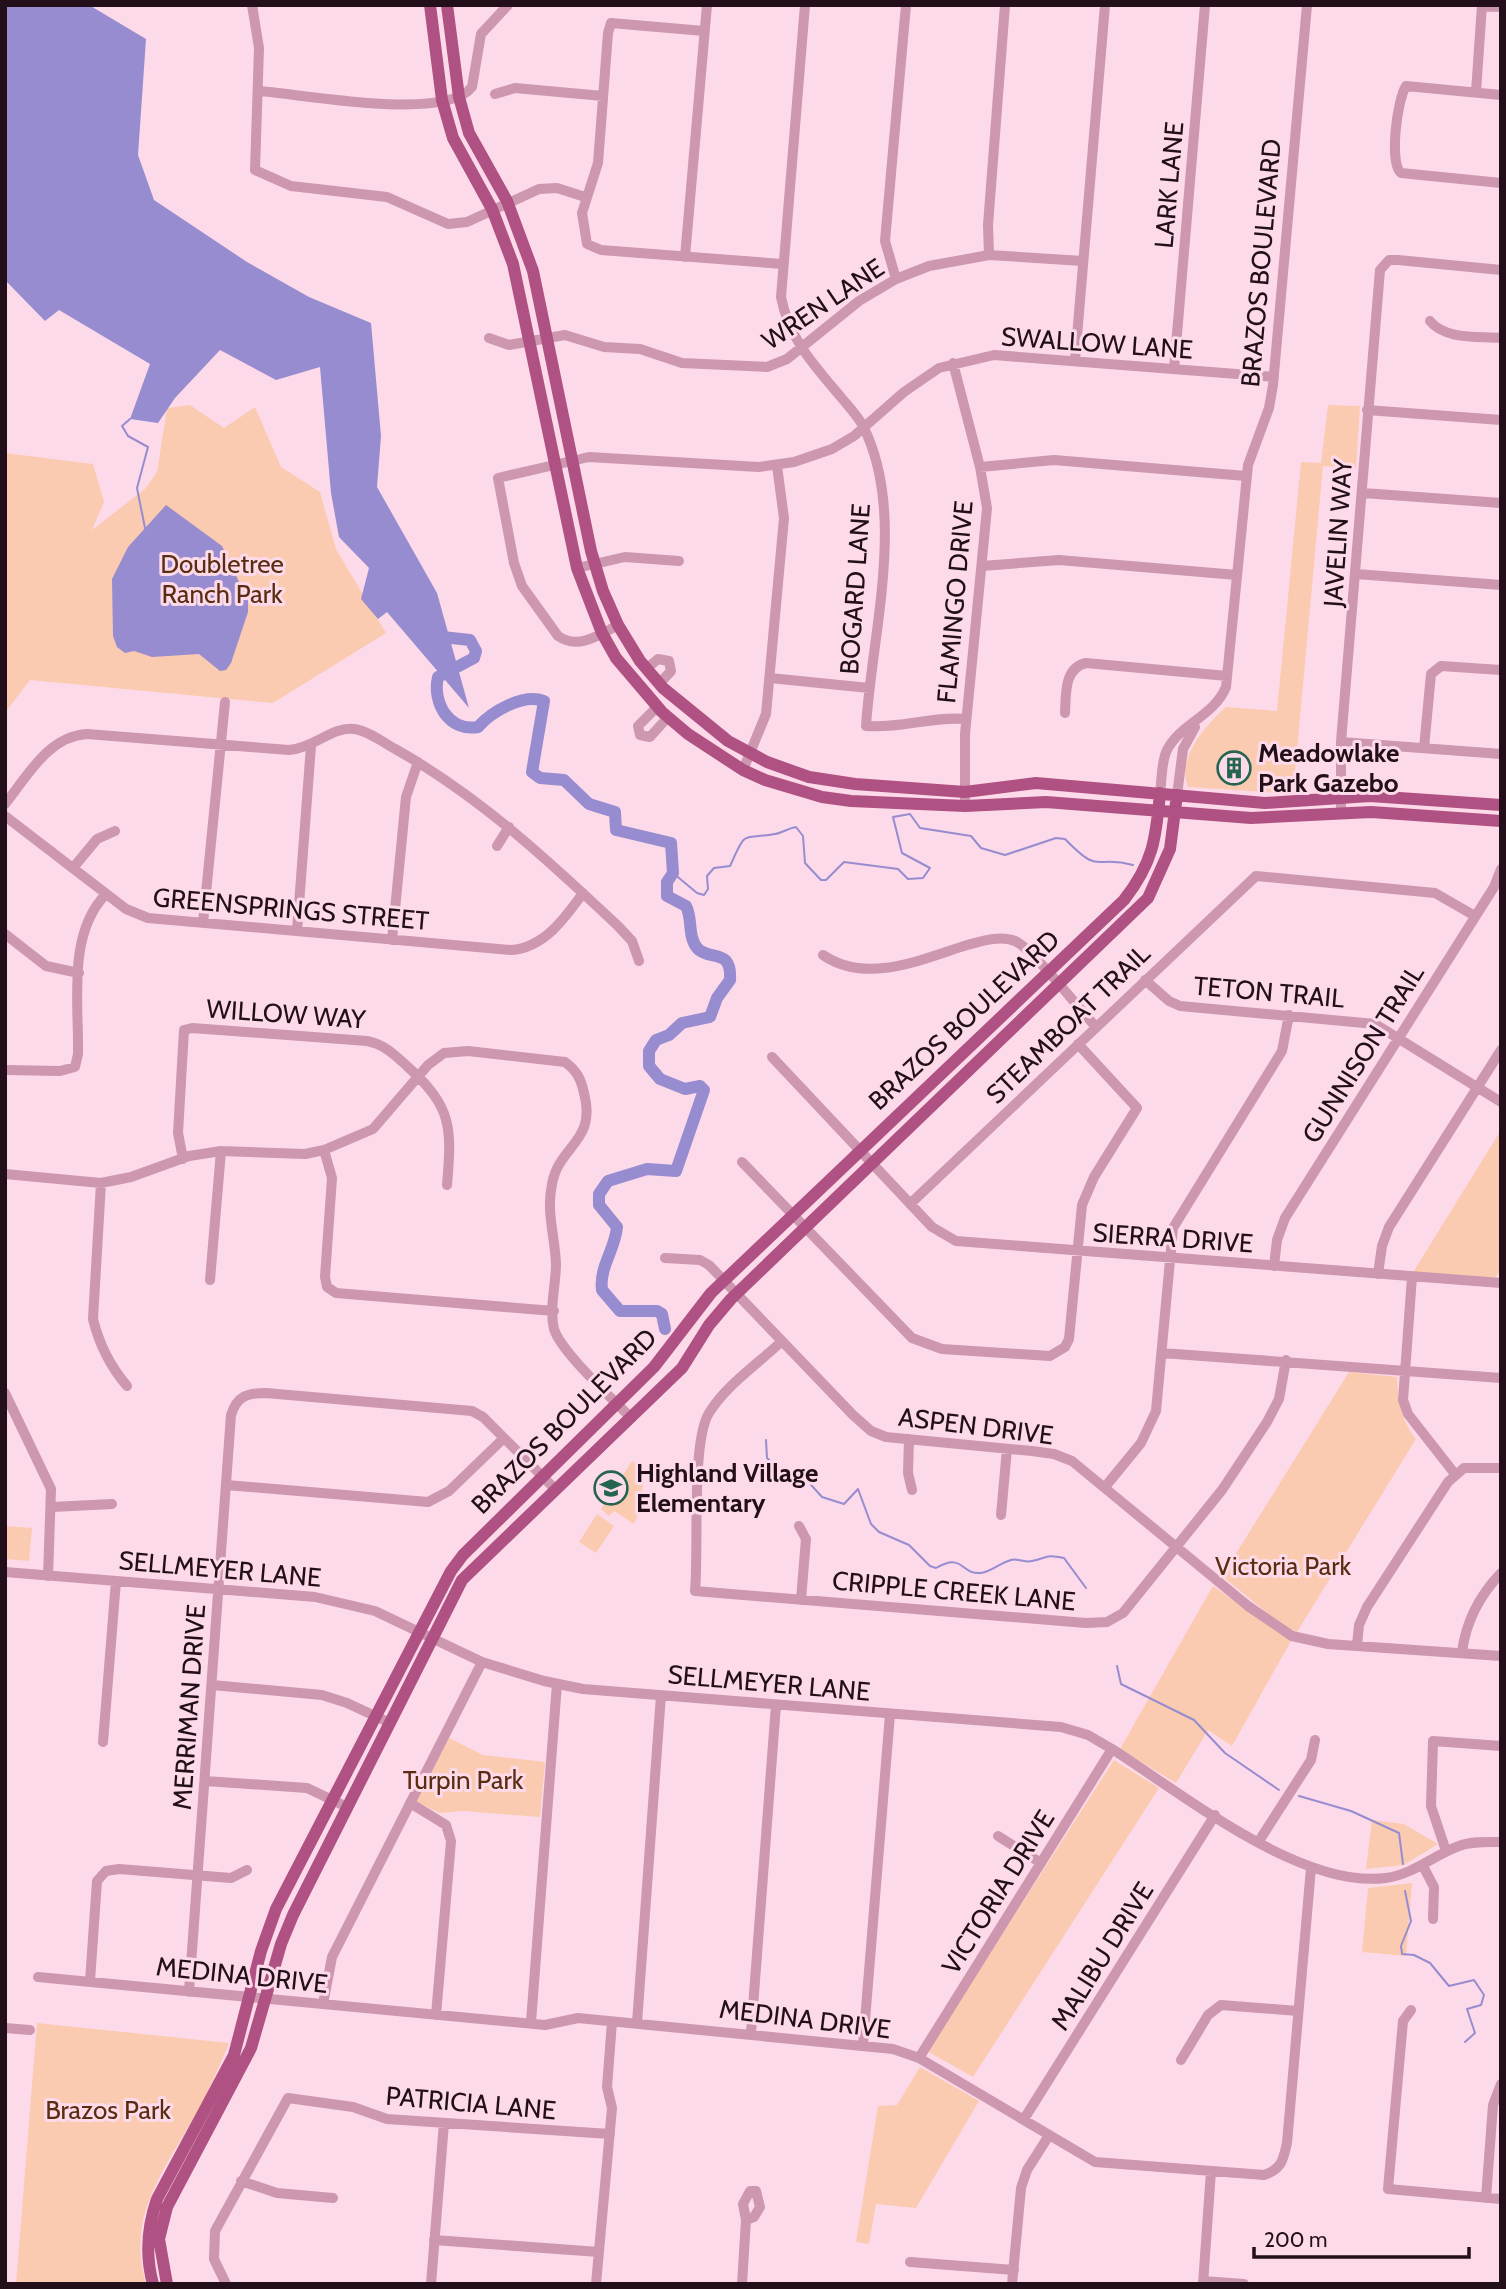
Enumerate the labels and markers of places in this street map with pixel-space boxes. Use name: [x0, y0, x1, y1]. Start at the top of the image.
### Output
place label: Meadowlake Park Gazebo: [1258, 737, 1399, 799]
building icon: Meadowlake Park Gazebo: [1215, 749, 1253, 787]
place label: Highland Village Elementary: [636, 1457, 818, 1519]
school or university icon: Highland Village Elementary: [592, 1469, 630, 1507]

